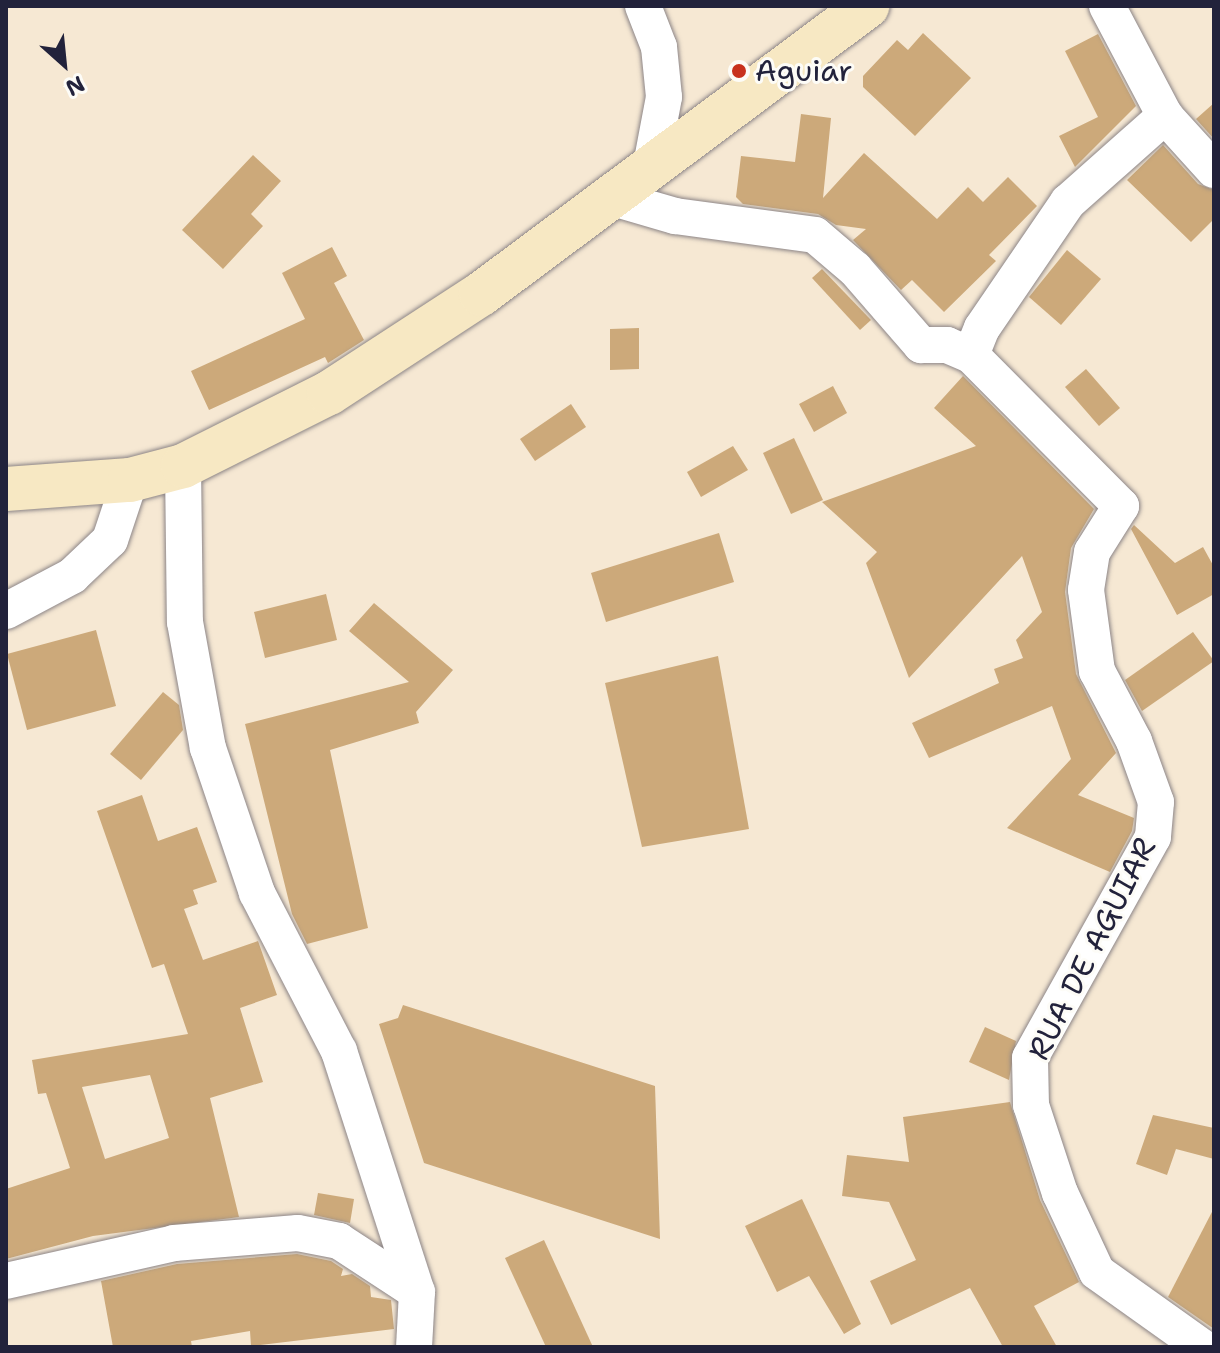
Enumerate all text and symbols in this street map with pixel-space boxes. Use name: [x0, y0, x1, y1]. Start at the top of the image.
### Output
north arrow: [24, 24, 104, 104]
place label: Aguiar: [755, 53, 853, 89]
marker: Aguiar: [730, 62, 748, 80]
text: N: [61, 69, 89, 103]
street label: RUA DE AGUIAR: [1021, 832, 1163, 1066]

